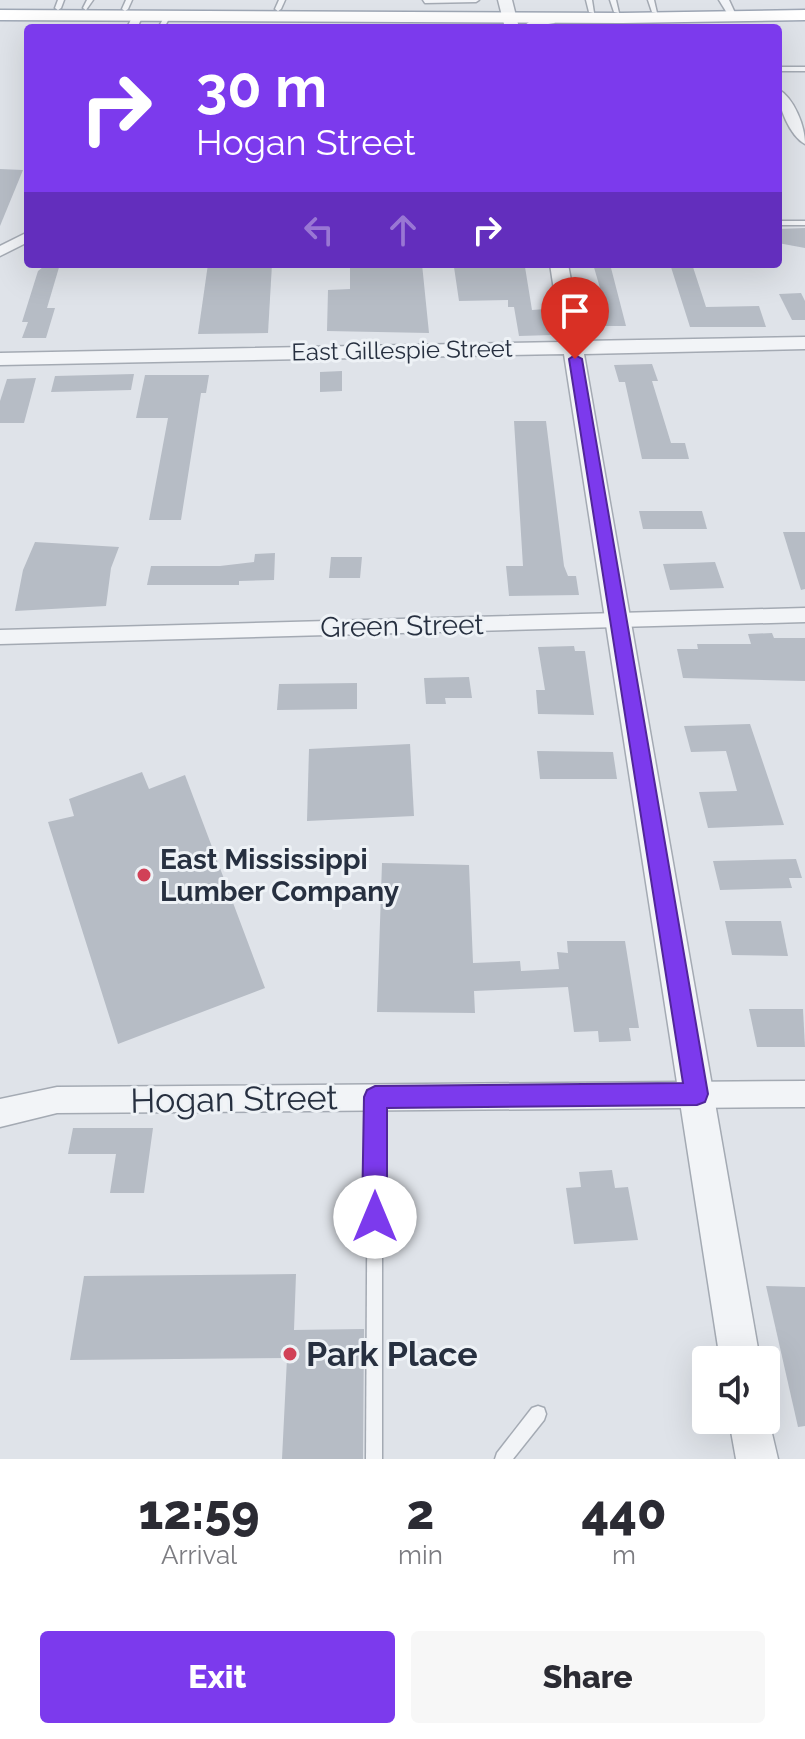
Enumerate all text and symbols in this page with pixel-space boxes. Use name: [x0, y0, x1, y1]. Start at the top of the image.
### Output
text: 30 m: [196, 54, 327, 120]
icon: right: [64, 56, 168, 160]
text: Hogan Street: [196, 121, 416, 163]
icon: left: [297, 208, 341, 252]
icon: ahead: [381, 208, 425, 252]
icon: right: [465, 208, 509, 252]
pin: [541, 277, 609, 359]
icon: arrive: [553, 289, 597, 333]
street label: East Gillespie Street: [291, 334, 513, 366]
street label: Green Street: [320, 608, 485, 644]
place label: East Mississippi Lumber Company: [160, 843, 400, 908]
marker: East Mississippi Lumber Company: [135, 866, 153, 884]
street label: Hogan Street: [130, 1077, 339, 1121]
position arrow: [333, 1175, 417, 1259]
place label: Park Place: [306, 1334, 478, 1374]
marker: Park Place: [281, 1345, 299, 1363]
map controls: [692, 1346, 780, 1434]
button: sound: [692, 1346, 780, 1434]
text: 12:59: [139, 1484, 260, 1540]
text: 2: [407, 1484, 434, 1540]
text: 440: [581, 1484, 666, 1540]
text: Arrival: [161, 1540, 237, 1570]
text: min: [398, 1540, 443, 1570]
text: m: [612, 1540, 636, 1570]
button: Exit: [40, 1631, 395, 1723]
button: Share: [411, 1631, 765, 1723]

